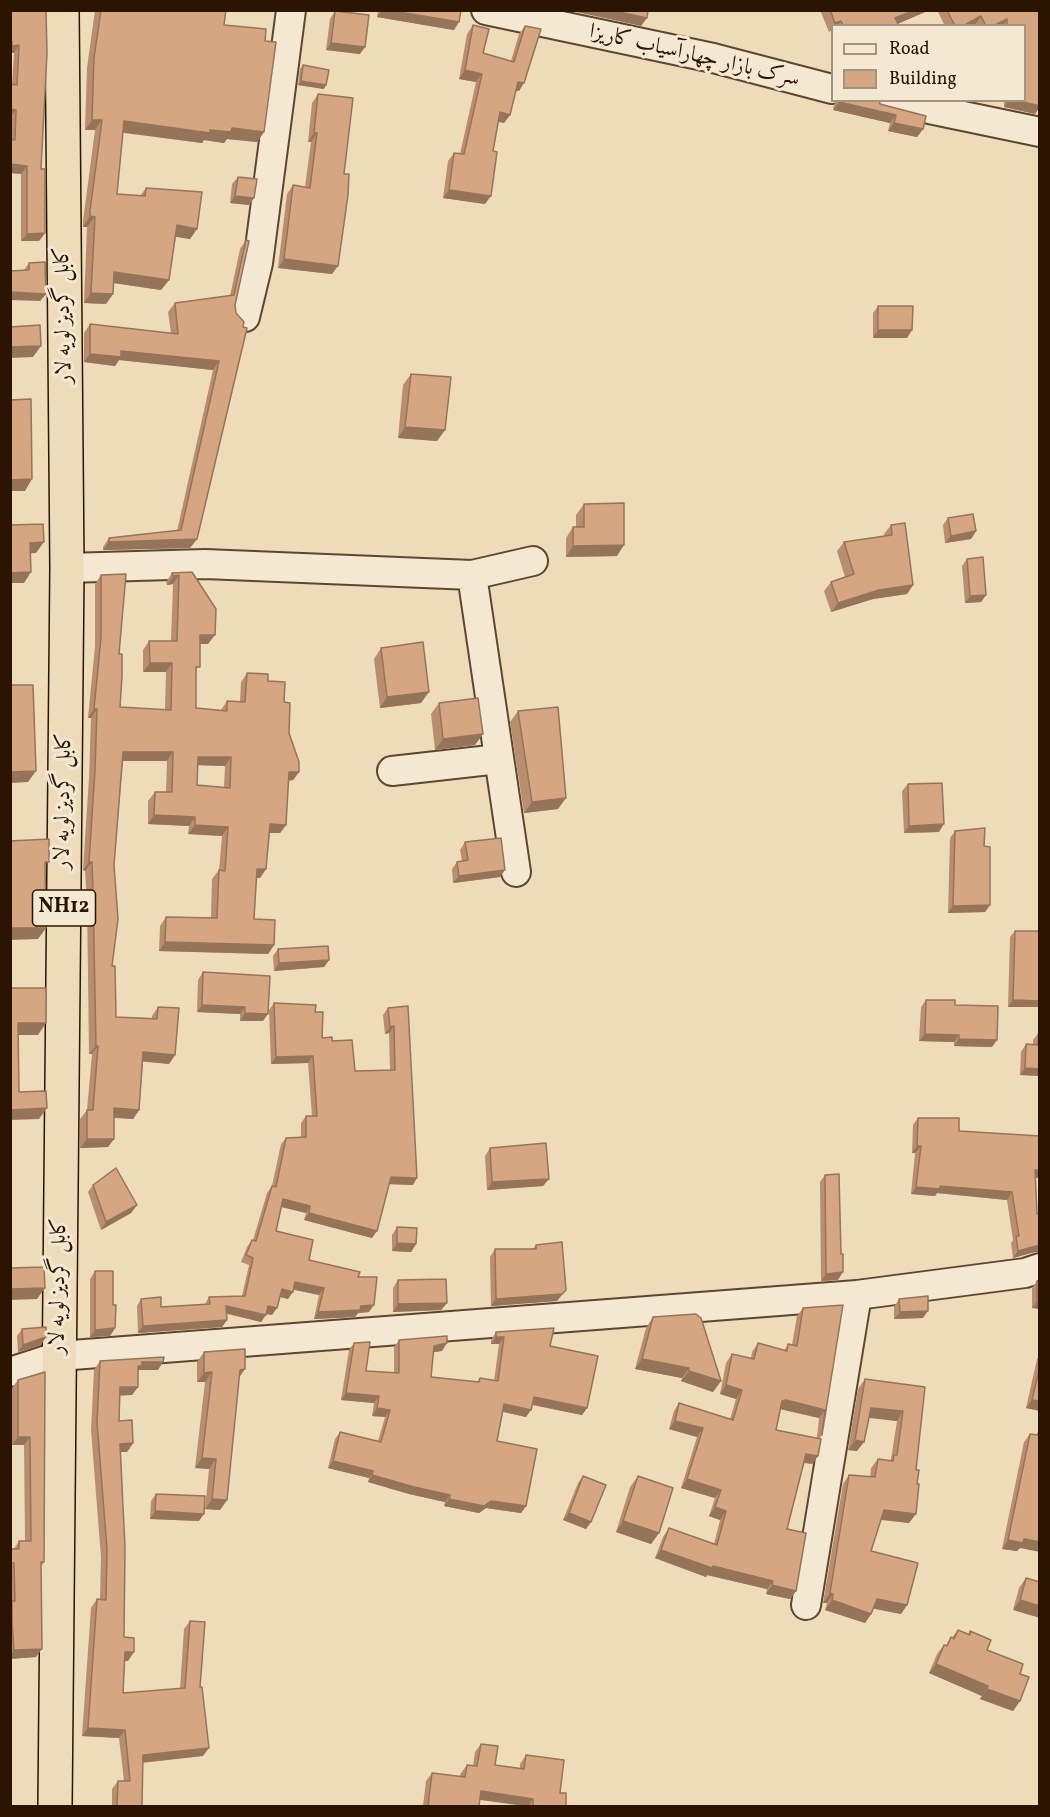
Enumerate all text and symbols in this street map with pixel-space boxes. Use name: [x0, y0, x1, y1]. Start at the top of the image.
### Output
street label: سرک بازار چهارآسیاب کاریزا: [586, 20, 802, 94]
legend: [831, 24, 1026, 102]
text: Road: [889, 37, 930, 62]
text: Building: [889, 67, 957, 92]
street label: کابل گردیز لویه لار: [51, 246, 79, 384]
street label: کابل گردیز لویه لار: [51, 732, 79, 870]
road number: NH12: [32, 890, 96, 926]
street label: کابل گردیز لویه لار: [46, 1217, 74, 1355]

